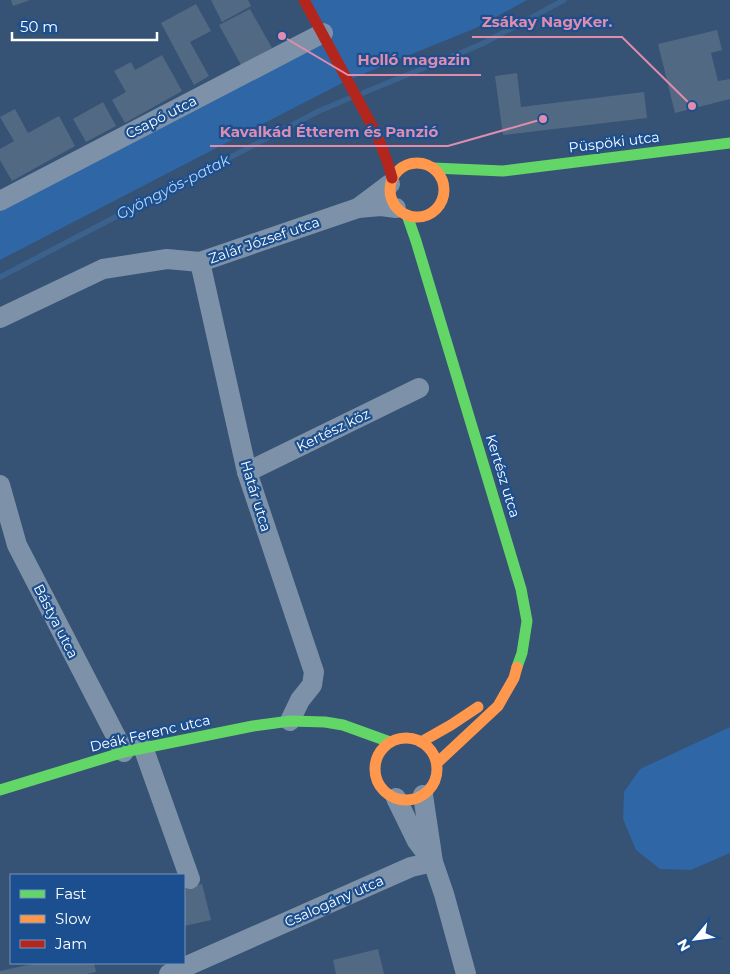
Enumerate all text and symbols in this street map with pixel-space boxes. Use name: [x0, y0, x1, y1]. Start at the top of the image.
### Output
callout: Zsákay NagyKer.: [472, 7, 622, 37]
scale bar: [12, 10, 158, 42]
text: Zsákay NagyKer.: [482, 12, 612, 31]
text: 50 m: [20, 17, 58, 36]
callout: Holló magazin: [348, 45, 481, 75]
text: Holló magazin: [358, 50, 470, 69]
street label: Csapó utca: [122, 91, 200, 143]
callout: Kavalkád Étterem és Panzió: [210, 116, 448, 146]
text: Kavalkád Étterem és Panzió: [220, 122, 438, 141]
street label: Püspöki utca: [568, 128, 660, 156]
water label: Gyöngyös-patak: [113, 149, 234, 223]
street label: Zalár József utca: [206, 213, 322, 267]
street label: Kertész köz: [293, 405, 373, 455]
street label: Kertész utca: [482, 432, 524, 520]
street label: Határ utca: [237, 458, 275, 534]
street label: Bástya utca: [30, 581, 82, 661]
street label: Deák Ferenc utca: [88, 710, 212, 756]
street label: Csalogány utca: [282, 871, 386, 931]
legend: [10, 874, 185, 964]
text: Fast: [55, 884, 86, 903]
text: Slow: [55, 909, 91, 928]
north arrow: [670, 914, 720, 964]
text: Jam: [54, 934, 87, 953]
text: N: [673, 936, 694, 955]

